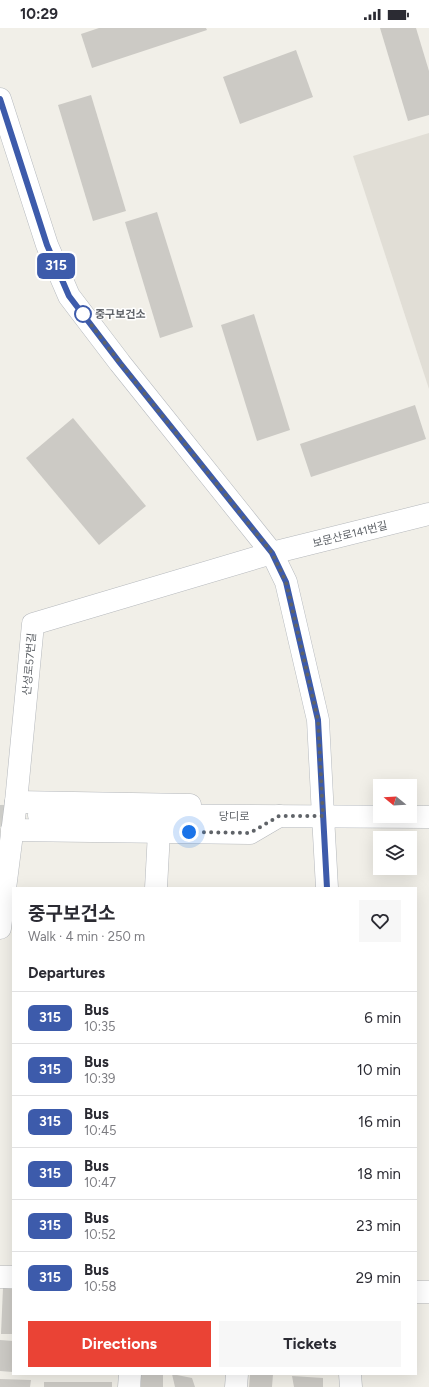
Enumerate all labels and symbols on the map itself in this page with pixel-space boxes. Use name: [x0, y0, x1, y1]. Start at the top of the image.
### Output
line badge: 315: [33, 253, 79, 279]
marker: 중구보건소: [74, 305, 92, 323]
place label: 중구보건소: [95, 308, 146, 321]
street label: 보문산로141번길: [311, 519, 389, 550]
street label: 산성로57번길: [20, 632, 39, 696]
north arrow: [373, 779, 417, 823]
street label: 당디로: [219, 810, 249, 823]
your location: [179, 822, 199, 842]

